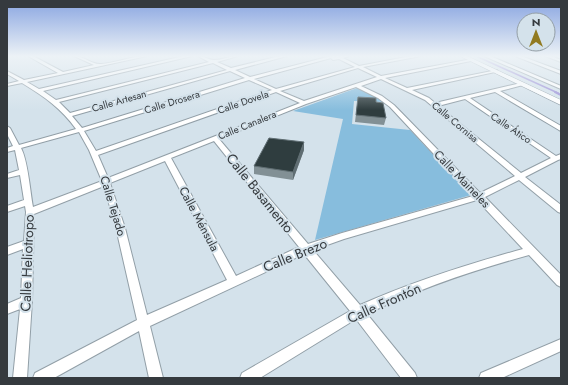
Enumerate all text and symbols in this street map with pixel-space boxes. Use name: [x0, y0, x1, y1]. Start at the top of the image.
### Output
north arrow: [516, 12, 556, 52]
text: N: [532, 14, 540, 30]
street label: Calle Artesan: [90, 86, 148, 116]
street label: Calle Drosera: [142, 86, 202, 118]
street label: Calle Dovela: [215, 86, 271, 118]
street label: Calle Cornisa: [428, 98, 482, 146]
street label: Calle Canalera: [216, 106, 279, 144]
street label: Calle Ático: [488, 109, 535, 147]
street label: Calle Maineles: [430, 146, 494, 212]
street label: Calle Basamento: [222, 149, 299, 237]
street label: Calle Tejado: [95, 174, 131, 239]
street label: Calle Ménsula: [174, 183, 224, 255]
street label: Calle Heliotropo: [15, 214, 39, 312]
street label: Calle Brezo: [260, 233, 330, 277]
street label: Calle Frontón: [344, 278, 424, 328]

